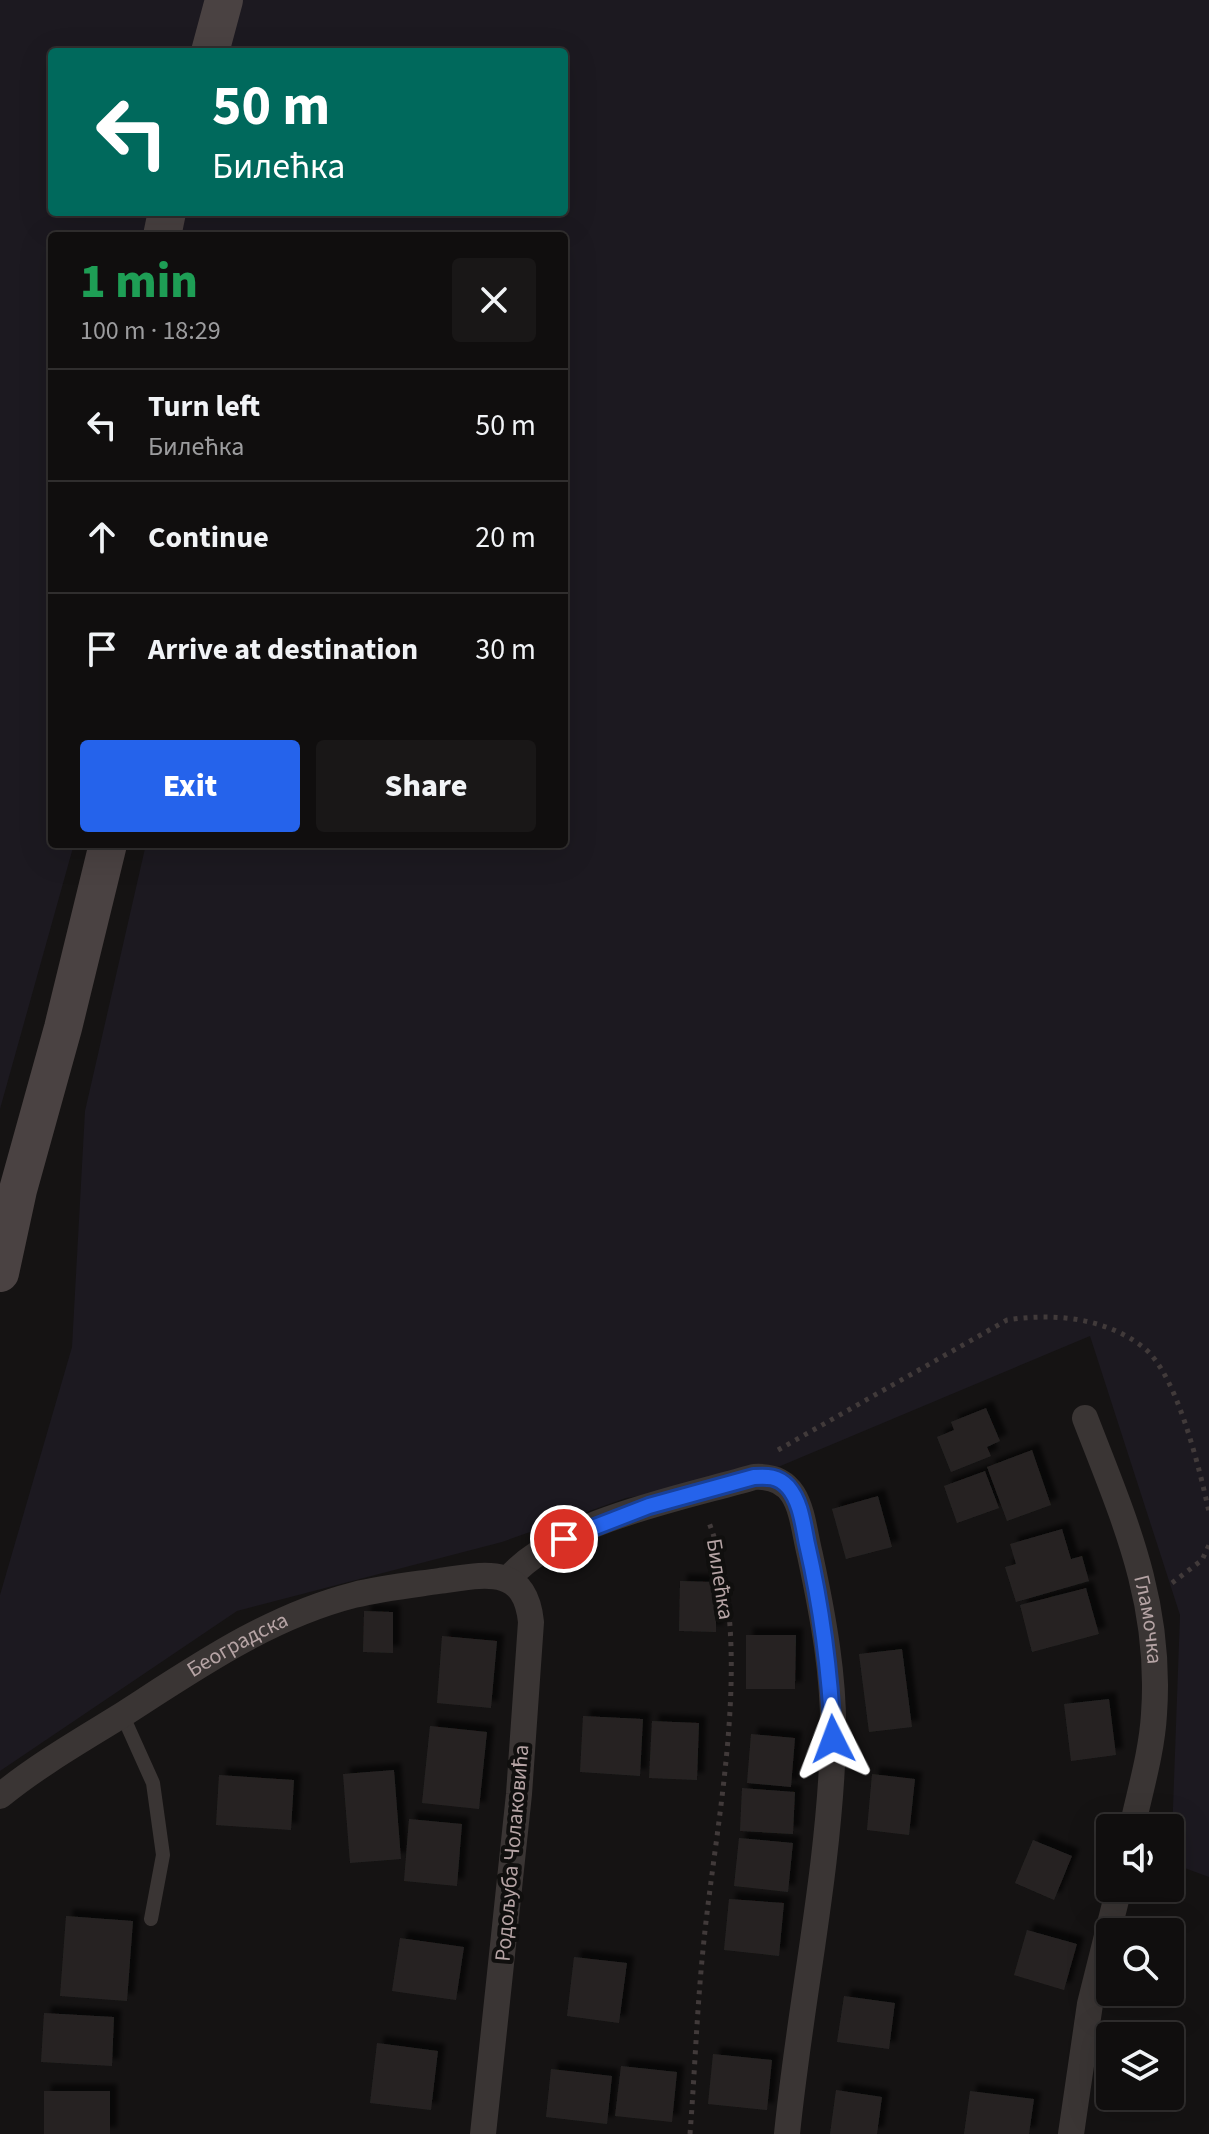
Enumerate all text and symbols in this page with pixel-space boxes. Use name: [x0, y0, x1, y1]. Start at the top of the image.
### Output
text: 50 m: [212, 67, 330, 146]
icon: left: [80, 80, 184, 184]
text: Билећка: [212, 141, 345, 192]
text: 1 min: [80, 248, 198, 316]
button: close: [452, 258, 536, 342]
text: 100 m · 18:29: [80, 312, 221, 349]
text: Turn left: [148, 385, 260, 428]
icon: left: [80, 403, 124, 447]
text: 50 m: [475, 404, 536, 447]
text: Билећка: [148, 428, 244, 465]
icon: ahead: [80, 515, 124, 559]
text: Continue: [148, 516, 269, 559]
text: 20 m: [475, 516, 536, 559]
icon: arrive: [80, 627, 124, 671]
text: Arrive at destination: [148, 628, 418, 671]
text: 30 m: [475, 628, 536, 671]
button: Exit: [80, 740, 300, 832]
button: Share: [316, 740, 536, 832]
pin: [530, 1505, 598, 1573]
icon: arrive: [542, 1517, 586, 1561]
street label: Билећка: [698, 1536, 742, 1622]
street label: Гламочка: [1125, 1571, 1171, 1665]
street label: Београдска: [181, 1604, 293, 1685]
position arrow: [791, 1697, 875, 1781]
street label: Родољуба Чолаковића: [487, 1743, 537, 1963]
map controls: [1096, 1814, 1184, 2110]
button: sound: [1096, 1814, 1184, 1902]
button: search: [1096, 1918, 1184, 2006]
button: layers: [1096, 2022, 1184, 2110]

